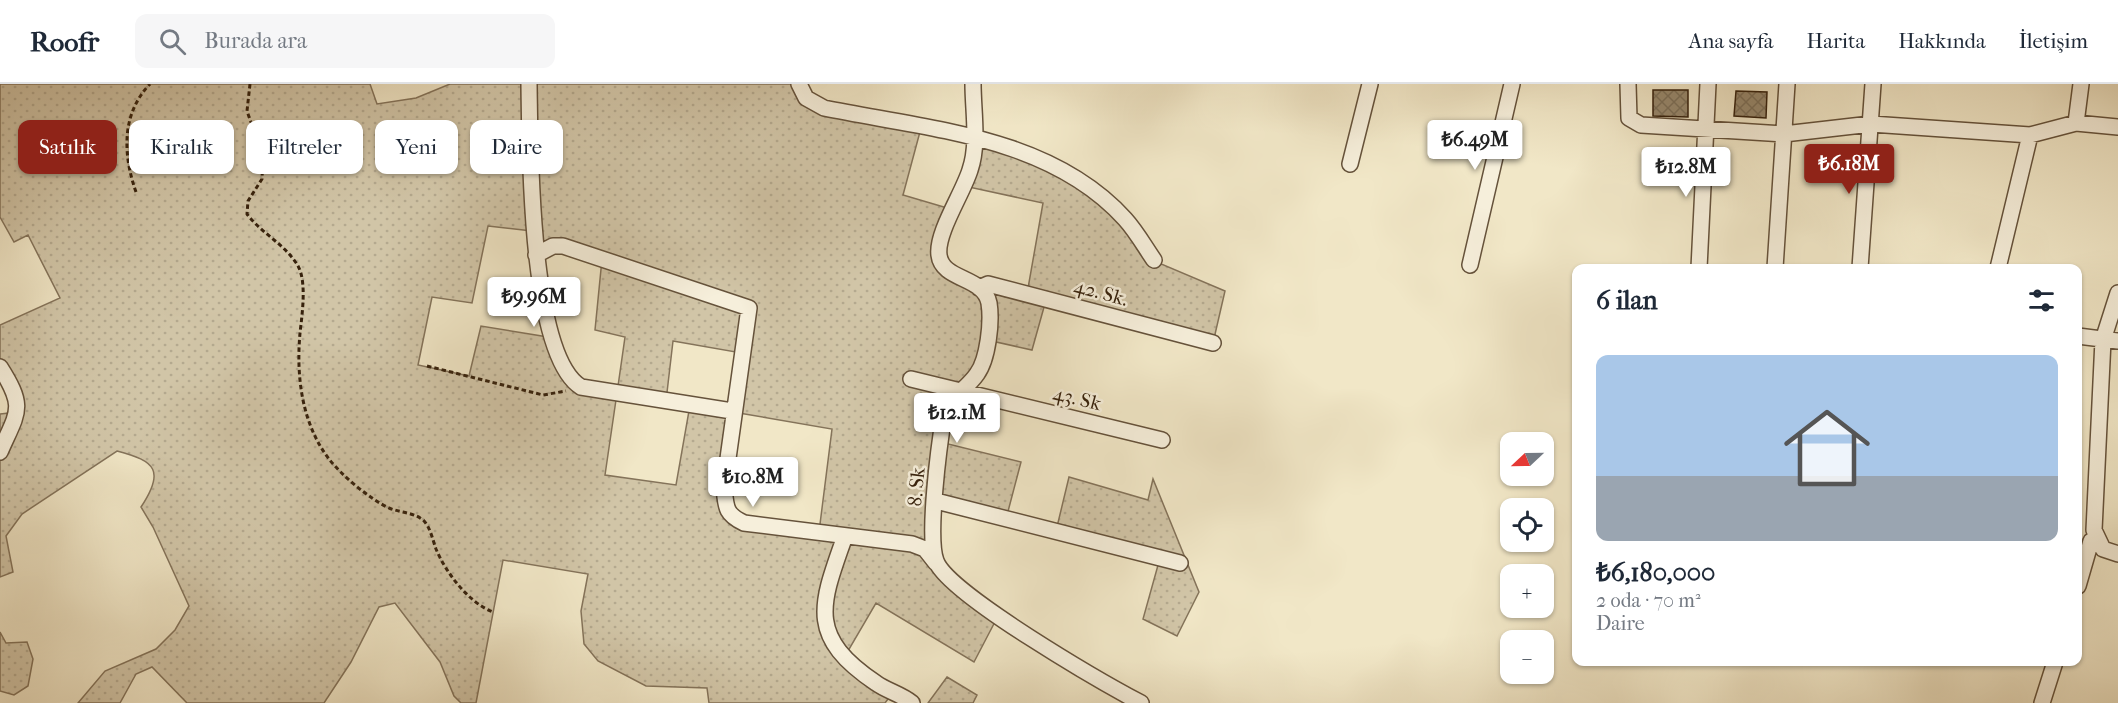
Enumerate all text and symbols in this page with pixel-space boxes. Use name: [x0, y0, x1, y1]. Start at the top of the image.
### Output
search box: [135, 14, 555, 68]
text: Roofr: [30, 25, 99, 58]
icon: search: [156, 25, 189, 58]
text: Burada ara: [204, 28, 307, 54]
text: Ana sayfa: [1689, 29, 1774, 53]
text: Harita: [1807, 29, 1865, 53]
text: Hakkında: [1898, 29, 1986, 53]
text: İletişim: [2019, 29, 2088, 53]
chip: Satılık: [18, 120, 117, 174]
chip: Kiralık: [129, 120, 234, 174]
chip: Filtreler: [246, 120, 363, 174]
chip: Yeni: [375, 120, 458, 174]
chip: Daire: [470, 120, 563, 174]
pin: ₺6.49M: [1426, 120, 1524, 171]
text: ₺6.49M: [1441, 128, 1509, 151]
pin: ₺6.18M: [1800, 144, 1898, 195]
pin: ₺12.8M: [1637, 147, 1735, 198]
text: ₺6.18M: [1818, 152, 1880, 175]
text: ₺12.8M: [1655, 155, 1717, 178]
street label: 42. Sk.: [1071, 274, 1131, 311]
pin: ₺9.96M: [485, 277, 583, 328]
icon: filters: [2025, 284, 2058, 317]
text: ₺9.96M: [501, 285, 567, 308]
text: 6 ilan: [1596, 285, 1658, 316]
street label: 43. Sk: [1051, 382, 1104, 415]
pin: ₺12.1M: [908, 393, 1006, 444]
icon: home: [1773, 394, 1881, 502]
text: ₺12.1M: [928, 401, 986, 424]
north arrow: [1500, 432, 1554, 486]
map controls: [1500, 432, 1554, 684]
pin: ₺10.8M: [704, 457, 802, 508]
text: ₺10.8M: [722, 465, 784, 488]
street label: 8. Sk: [903, 466, 930, 507]
button: locate: [1500, 498, 1554, 552]
text: ₺6,180,000: [1596, 557, 1715, 588]
button: +: [1500, 564, 1554, 618]
text: 2 oda · 70 m²: [1596, 589, 1701, 612]
text: Daire: [1596, 612, 1645, 635]
button: −: [1500, 630, 1554, 684]

